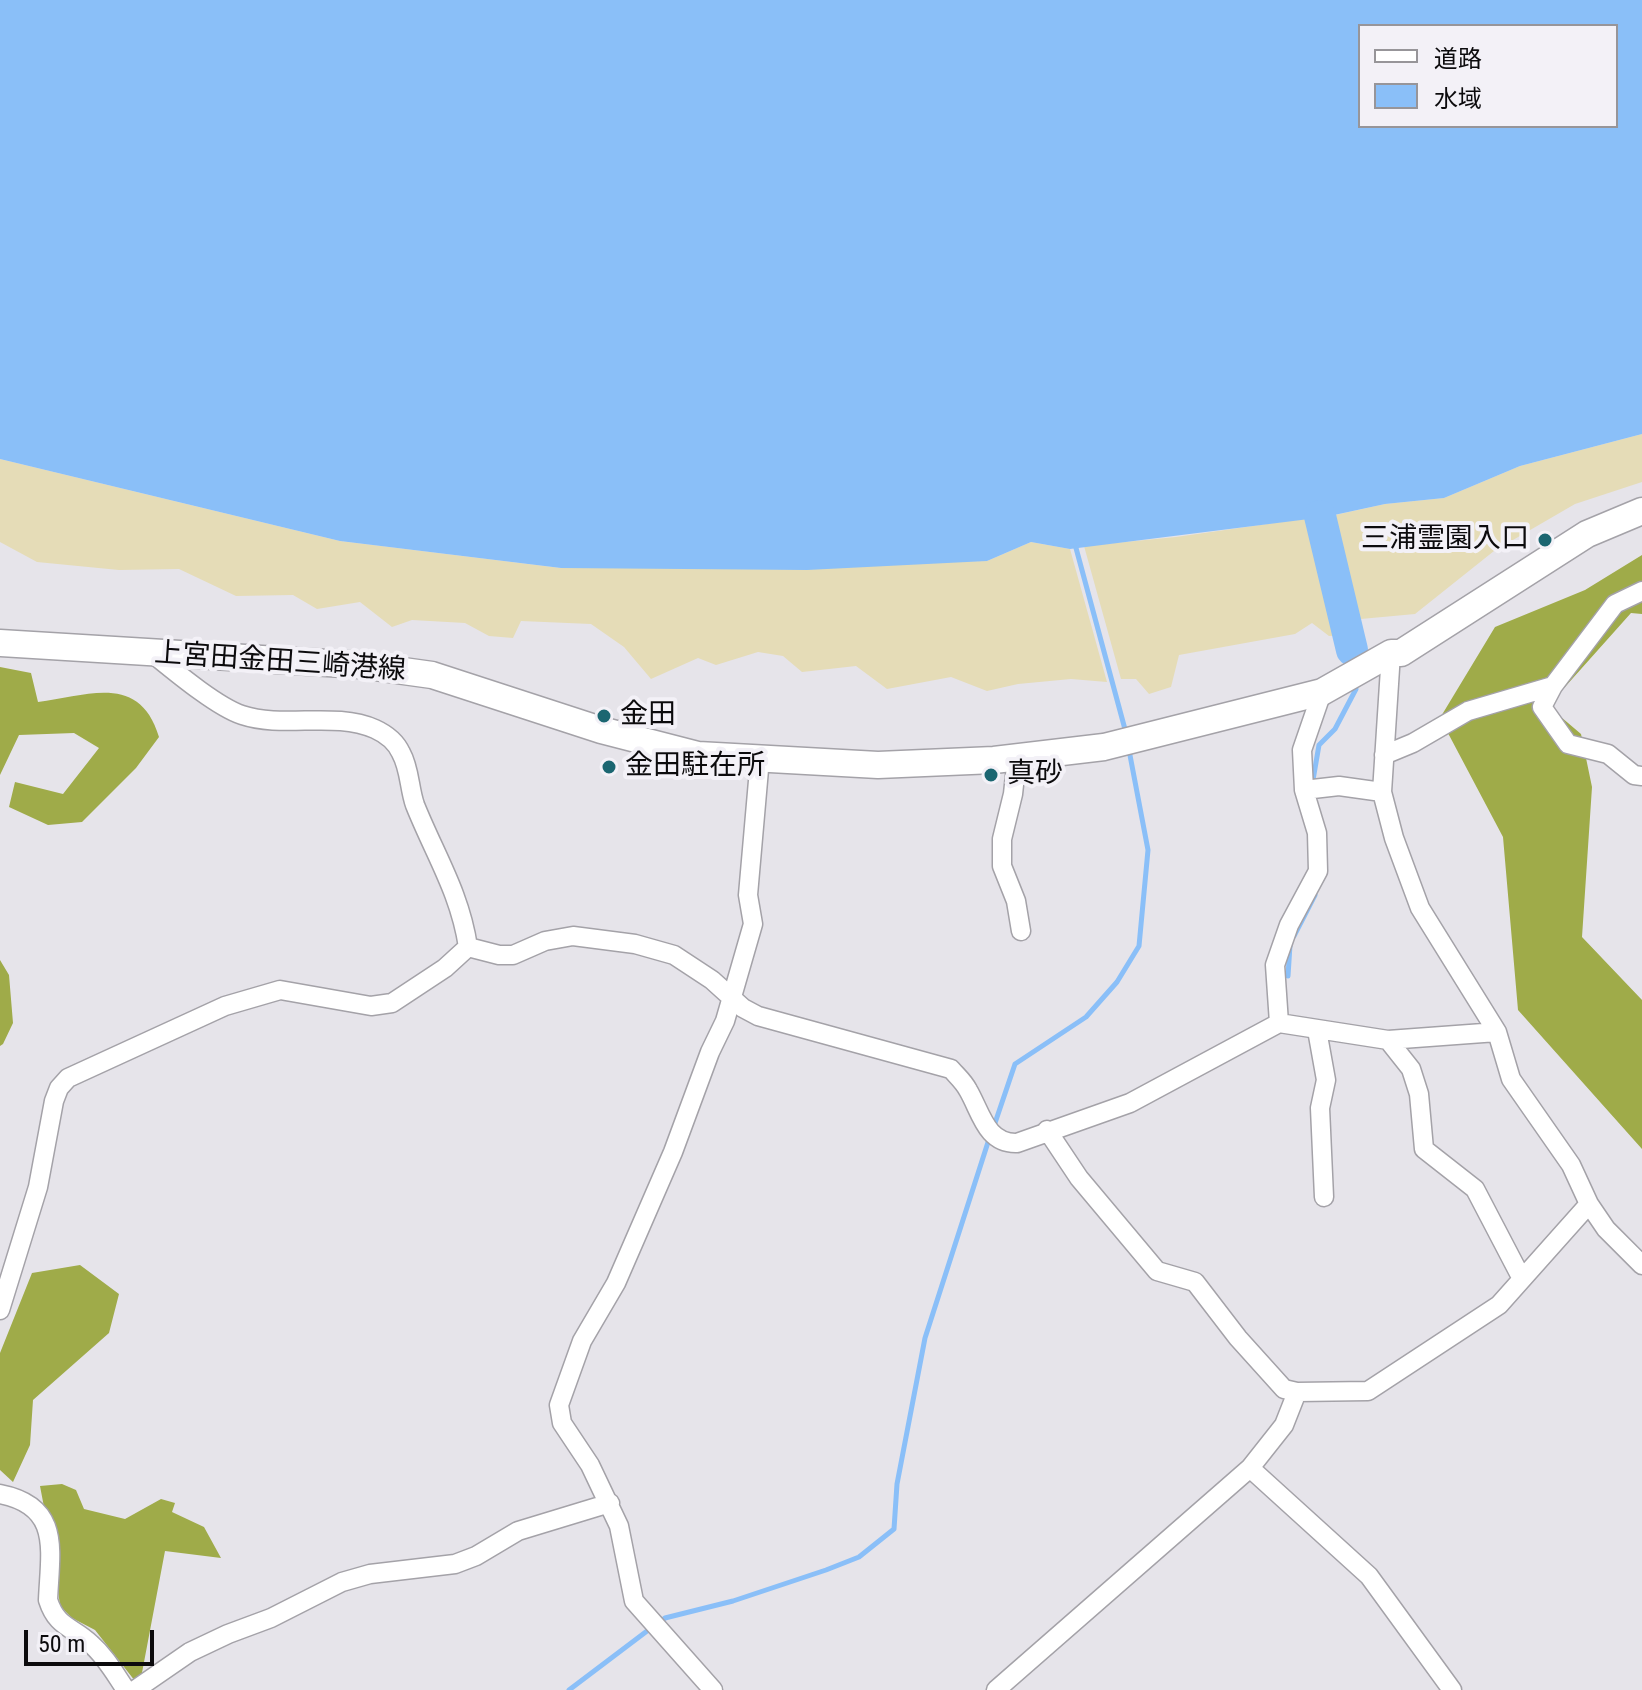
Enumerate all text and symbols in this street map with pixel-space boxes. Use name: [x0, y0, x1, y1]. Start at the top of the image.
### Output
legend: [1358, 24, 1618, 128]
text: 道路: [1434, 45, 1482, 73]
text: 水域: [1434, 85, 1482, 113]
place label: 三浦霊園入口: [1361, 523, 1529, 557]
marker: 三浦霊園入口: [1536, 531, 1554, 549]
street label: 上宮田金田三崎港線: [153, 637, 407, 689]
place label: 金田: [620, 699, 676, 733]
marker: 金田: [595, 707, 613, 725]
place label: 金田駐在所: [625, 750, 765, 784]
marker: 金田駐在所: [600, 758, 618, 776]
place label: 真砂: [1007, 758, 1063, 792]
marker: 真砂: [982, 766, 1000, 784]
scale bar: [28, 1614, 158, 1664]
text: 50 m: [38, 1630, 85, 1658]

